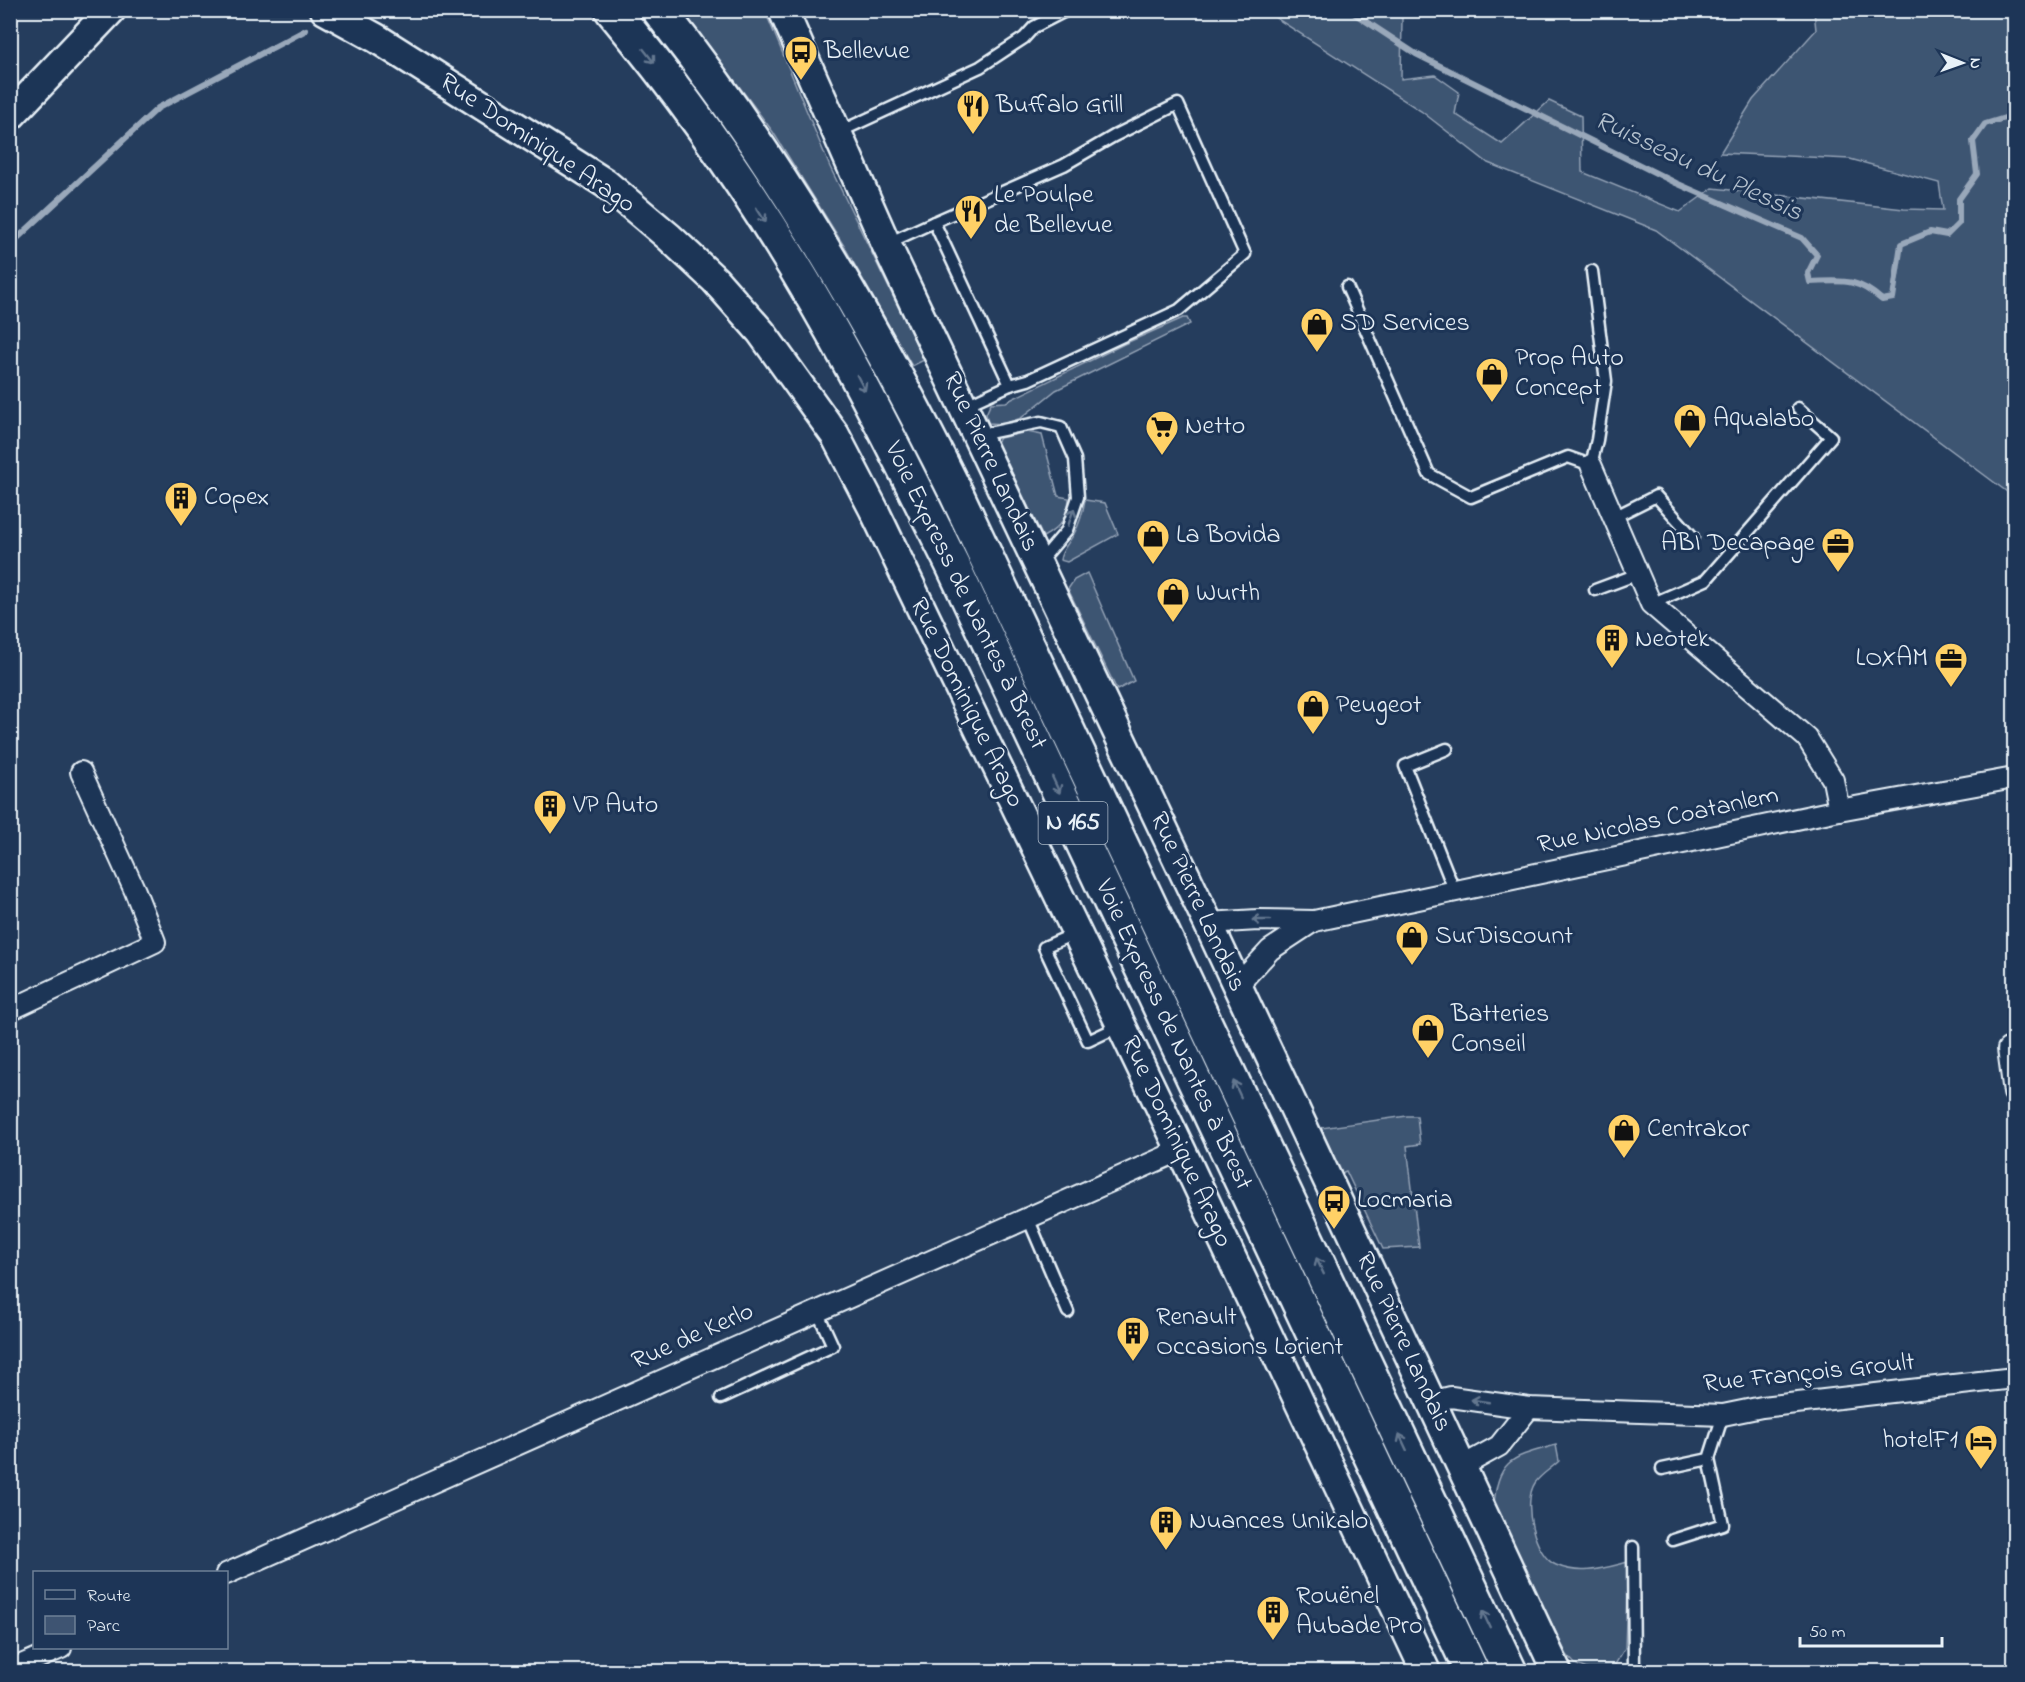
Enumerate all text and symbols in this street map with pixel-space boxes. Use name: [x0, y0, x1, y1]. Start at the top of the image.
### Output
place label: Bellevue: [823, 33, 910, 71]
north arrow: [1932, 33, 1992, 93]
bus stop icon: Bellevue: [783, 34, 819, 81]
one-way arrow: [643, 48, 656, 64]
text: N: [1963, 58, 1987, 69]
street label: Rue Dominique Arago: [431, 64, 643, 224]
place label: Buffalo Grill: [995, 87, 1123, 125]
restaurant icon: Buffalo Grill: [955, 88, 991, 135]
water label: Ruisseau du Plessis: [1588, 102, 1809, 232]
place label: Le Poulpe de Bellevue: [994, 177, 1113, 245]
restaurant icon: Le Poulpe de Bellevue: [953, 193, 989, 240]
one-way arrow: [756, 206, 768, 223]
place label: SD Services: [1340, 305, 1470, 343]
shop icon: SD Services: [1299, 306, 1335, 353]
place label: Prop Auto Concept: [1515, 340, 1624, 408]
shop icon: Prop Auto Concept: [1474, 356, 1510, 403]
street label: Rue Pierre Landais: [932, 366, 1048, 558]
one-way arrow: [855, 374, 867, 392]
place label: Aqualabo: [1713, 401, 1814, 439]
shop icon: Aqualabo: [1672, 402, 1708, 449]
place label: Netto: [1185, 408, 1245, 446]
supermarket icon: Netto: [1144, 409, 1180, 456]
street label: Voie Express de Nantes à Brest: [873, 434, 1056, 757]
place label: Copex: [204, 479, 269, 517]
building icon: Copex: [163, 480, 199, 527]
one-way arrow: [1067, 508, 1078, 527]
place label: La Bovida: [1176, 517, 1281, 555]
shop icon: La Bovida: [1135, 518, 1171, 565]
place label: ABI Decapage: [1661, 525, 1815, 563]
office icon: ABI Decapage: [1820, 526, 1856, 573]
place label: Wurth: [1196, 575, 1260, 613]
shop icon: Wurth: [1155, 576, 1191, 623]
street label: Rue Dominique Arago: [899, 592, 1033, 814]
place label: Neotek: [1635, 621, 1710, 659]
building icon: Neotek: [1594, 622, 1630, 669]
place label: LOXAM: [1856, 640, 1928, 678]
office icon: LOXAM: [1933, 641, 1969, 688]
place label: Peugeot: [1336, 687, 1422, 725]
shop icon: Peugeot: [1295, 688, 1331, 735]
one-way arrow: [1050, 776, 1062, 794]
street label: Rue Nicolas Coatanlem: [1534, 777, 1782, 865]
place label: VP Auto: [572, 787, 658, 825]
building icon: VP Auto: [532, 788, 568, 835]
road number: N 165: [1038, 802, 1108, 844]
street label: Rue Pierre Landais: [1139, 806, 1255, 998]
street label: Voie Express de Nantes à Brest: [1084, 872, 1262, 1197]
one-way arrow: [1251, 914, 1271, 926]
place label: SurDiscount: [1435, 918, 1573, 956]
shop icon: SurDiscount: [1394, 919, 1430, 966]
place label: Batteries Conseil: [1450, 996, 1549, 1064]
shop icon: Batteries Conseil: [1410, 1012, 1446, 1059]
street label: Rue Dominique Arago: [1110, 1030, 1242, 1254]
one-way arrow: [1230, 1081, 1242, 1099]
place label: Centrakor: [1647, 1111, 1750, 1149]
shop icon: Centrakor: [1606, 1112, 1642, 1159]
place label: Locmaria: [1357, 1182, 1453, 1220]
bus stop icon: Locmaria: [1316, 1183, 1352, 1230]
street label: Rue Pierre Landais: [1345, 1246, 1461, 1438]
one-way arrow: [1313, 1257, 1325, 1275]
street label: Rue de Kerlo: [626, 1293, 760, 1381]
place label: Renault Occasions Lorient: [1156, 1299, 1344, 1367]
building icon: Renault Occasions Lorient: [1115, 1315, 1151, 1362]
street label: Rue François Groult: [1701, 1344, 1917, 1404]
one-way arrow: [1470, 1396, 1490, 1407]
place label: hotelF1: [1882, 1422, 1958, 1460]
hotel icon: hotelF1: [1963, 1423, 1999, 1470]
one-way arrow: [1396, 1434, 1408, 1452]
place label: Nuances Unikalo: [1189, 1503, 1368, 1541]
building icon: Nuances Unikalo: [1148, 1504, 1184, 1551]
legend: [33, 1571, 228, 1649]
place label: Rouënel Aubade Pro: [1296, 1578, 1422, 1646]
text: Route: [87, 1584, 132, 1610]
building icon: Rouënel Aubade Pro: [1255, 1594, 1291, 1641]
one-way arrow: [1479, 1610, 1491, 1628]
scale bar: [1800, 1610, 1942, 1648]
text: Parc: [87, 1614, 120, 1640]
text: 50 m: [1809, 1620, 1846, 1646]

